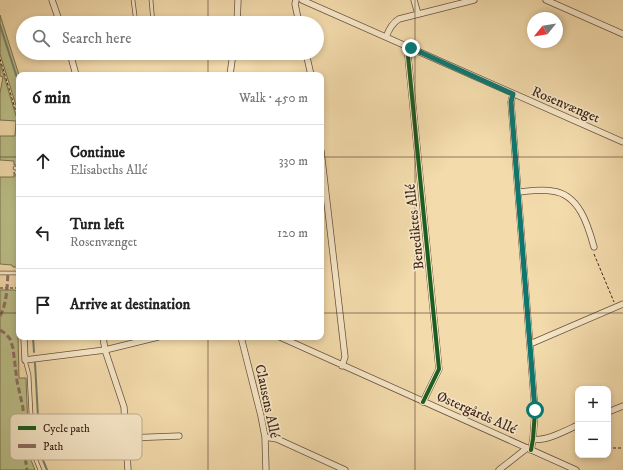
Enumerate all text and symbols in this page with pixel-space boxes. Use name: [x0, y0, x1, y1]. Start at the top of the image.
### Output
north arrow: [527, 12, 563, 48]
search box: [16, 16, 324, 60]
icon: search: [30, 27, 52, 49]
text: Search here: [62, 29, 131, 48]
route end: [402, 39, 420, 57]
street label: Rosenvænget: [529, 82, 603, 128]
text: 6 min: [32, 87, 71, 109]
text: Walk · 450 m: [239, 90, 308, 106]
text: Continue: [70, 143, 125, 162]
icon: ahead: [32, 150, 54, 172]
text: 330 m: [279, 153, 308, 169]
text: Elisabeths Allé: [70, 162, 147, 178]
street label: Benediktes Allé: [402, 183, 428, 271]
text: Turn left: [70, 215, 124, 234]
icon: left: [32, 222, 54, 244]
text: 120 m: [277, 225, 308, 241]
text: Rosenvænget: [70, 234, 137, 250]
icon: arrive: [32, 294, 54, 316]
text: Arrive at destination: [70, 295, 190, 314]
street label: Clausens Allé: [250, 363, 284, 440]
map controls: [575, 386, 611, 458]
button: +: [575, 386, 611, 422]
street label: Østergårds Allé: [434, 387, 520, 439]
route start: [526, 401, 544, 419]
legend: [10, 414, 142, 460]
text: Cycle path: [43, 422, 90, 436]
button: −: [575, 422, 611, 458]
text: Path: [43, 440, 64, 454]

